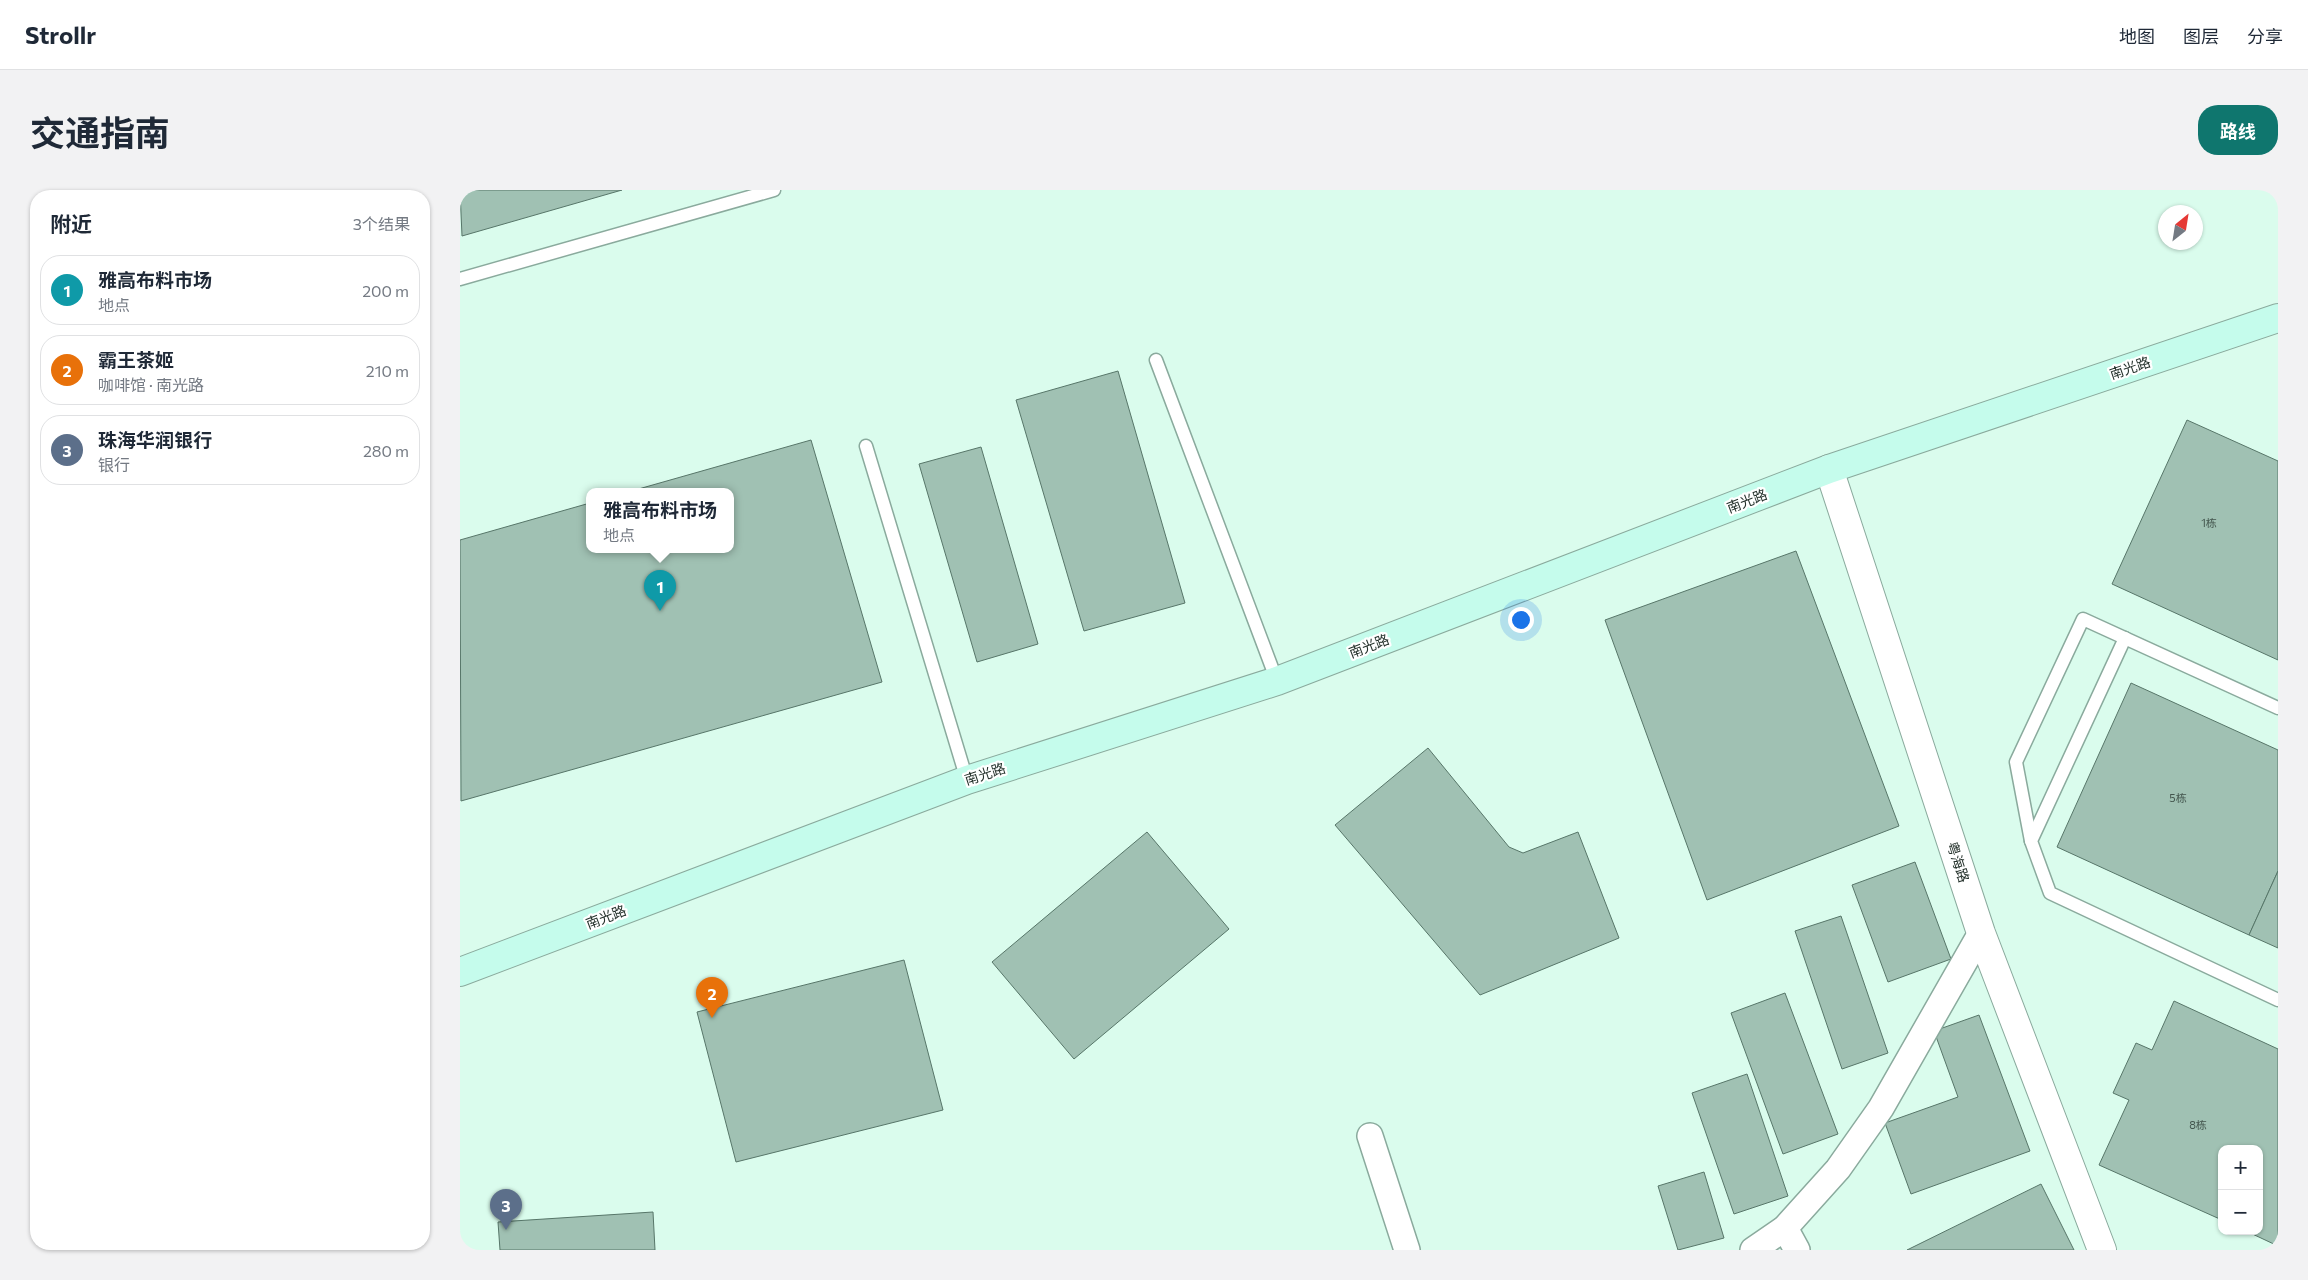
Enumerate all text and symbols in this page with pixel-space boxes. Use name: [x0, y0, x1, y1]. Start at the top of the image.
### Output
text: Strollr: [25, 20, 96, 49]
text: 地图: [2119, 25, 2155, 47]
text: 图层: [2183, 25, 2219, 47]
text: 分享: [2247, 25, 2283, 47]
button: 路线: [2198, 105, 2278, 155]
text: 交通指南: [30, 110, 170, 153]
north arrow: [2158, 205, 2203, 250]
text: 附近: [50, 211, 92, 236]
text: 3个结果: [353, 214, 410, 233]
text: 雅高布料市场: [98, 268, 212, 291]
text: 1: [63, 281, 71, 300]
text: 200 m: [362, 281, 409, 300]
text: 地点: [98, 295, 130, 314]
text: 霸王茶姬: [98, 348, 174, 371]
street label: 南光路: [2107, 353, 2152, 382]
text: 2: [62, 361, 72, 380]
text: 210 m: [366, 361, 409, 380]
text: 咖啡馆 · 南光路: [98, 375, 204, 394]
text: 珠海华润银行: [98, 428, 212, 451]
text: 3: [62, 441, 72, 460]
text: 280 m: [363, 441, 409, 460]
text: 银行: [98, 455, 130, 474]
street label: 南光路: [1724, 485, 1769, 516]
popup: [586, 488, 734, 553]
text: 雅高布料市场: [603, 498, 717, 521]
house number: 1栋: [2201, 516, 2217, 529]
text: 地点: [603, 525, 635, 544]
pin: 1: [644, 570, 676, 611]
your location: [1508, 607, 1534, 633]
street label: 南光路: [1346, 630, 1391, 661]
street label: 南光路: [962, 759, 1007, 788]
house number: 5栋: [2169, 791, 2187, 804]
street label: 粤海路: [1944, 839, 1973, 884]
street label: 南光路: [583, 901, 628, 932]
pin: 2: [696, 977, 728, 1018]
house number: 8栋: [2189, 1118, 2207, 1131]
map controls: [2218, 1145, 2263, 1235]
button: +: [2218, 1145, 2263, 1190]
pin: 3: [490, 1189, 522, 1230]
button: −: [2218, 1190, 2263, 1235]

